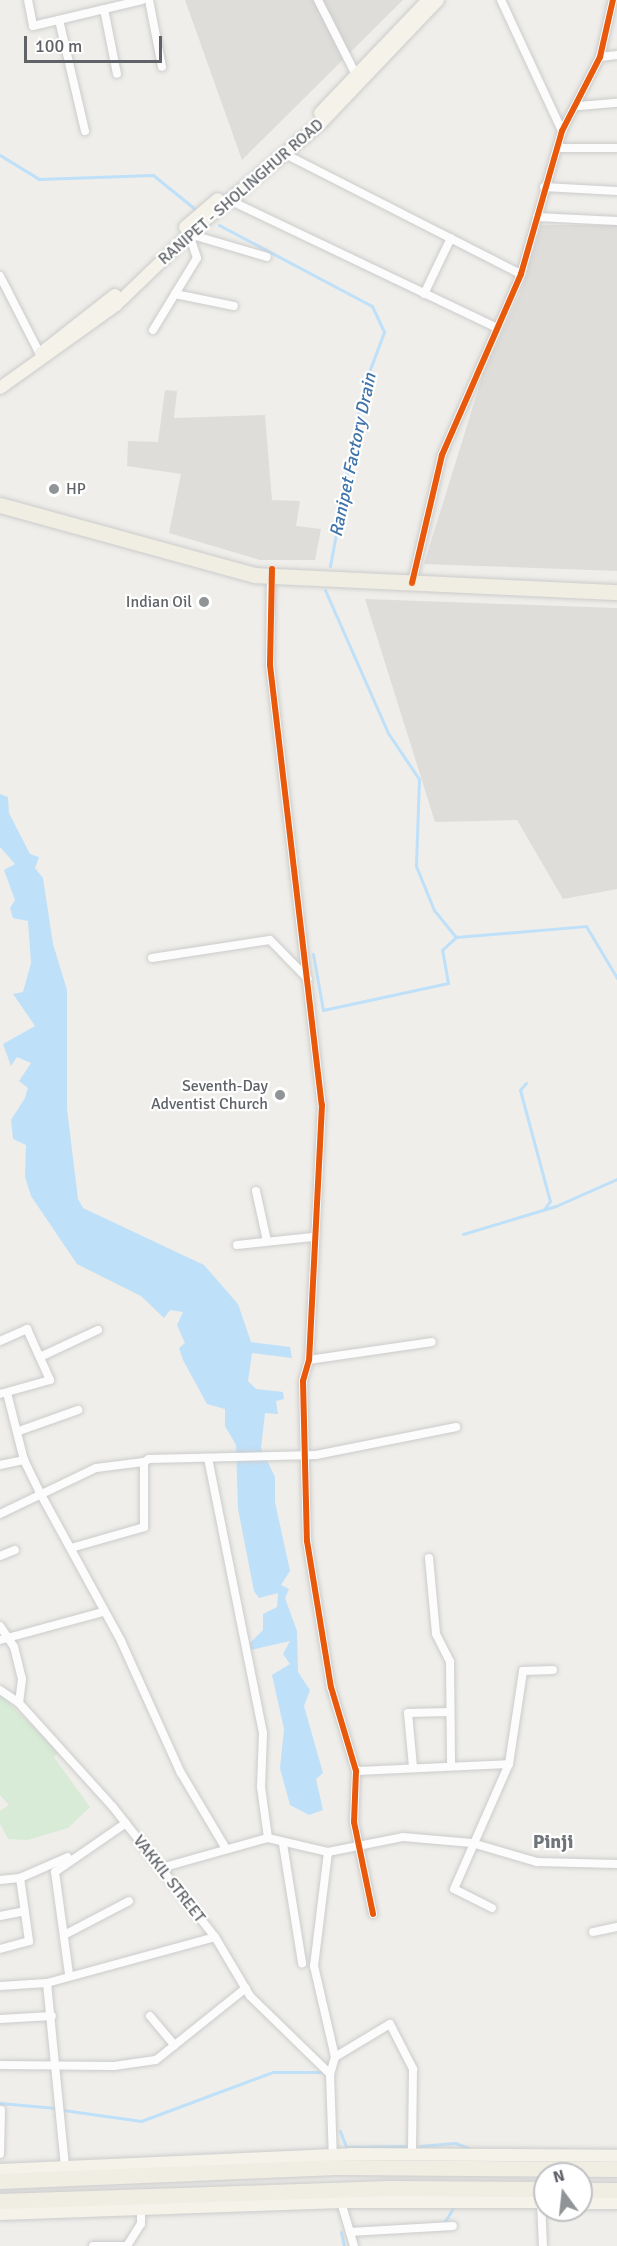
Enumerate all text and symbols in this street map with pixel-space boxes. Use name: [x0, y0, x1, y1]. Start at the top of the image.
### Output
scale bar: [27, 24, 165, 62]
text: 100 m: [35, 35, 82, 57]
street label: RANIPET - SHOLINGHUR ROAD: [155, 115, 327, 269]
water label: Ranipet Factory Drain: [325, 371, 381, 539]
place label: HP: [66, 479, 86, 499]
marker: HP: [47, 482, 61, 496]
place label: Indian Oil: [126, 592, 192, 612]
marker: Indian Oil: [197, 595, 211, 609]
place label: Seventh-Day Adventist Church: [151, 1076, 268, 1114]
marker: Seventh-Day Adventist Church: [273, 1088, 287, 1102]
district label: Pinji: [533, 1829, 573, 1853]
street label: VAKKIL STREET: [129, 1831, 209, 1927]
north arrow: [533, 2162, 593, 2222]
text: N: [551, 2165, 567, 2188]

